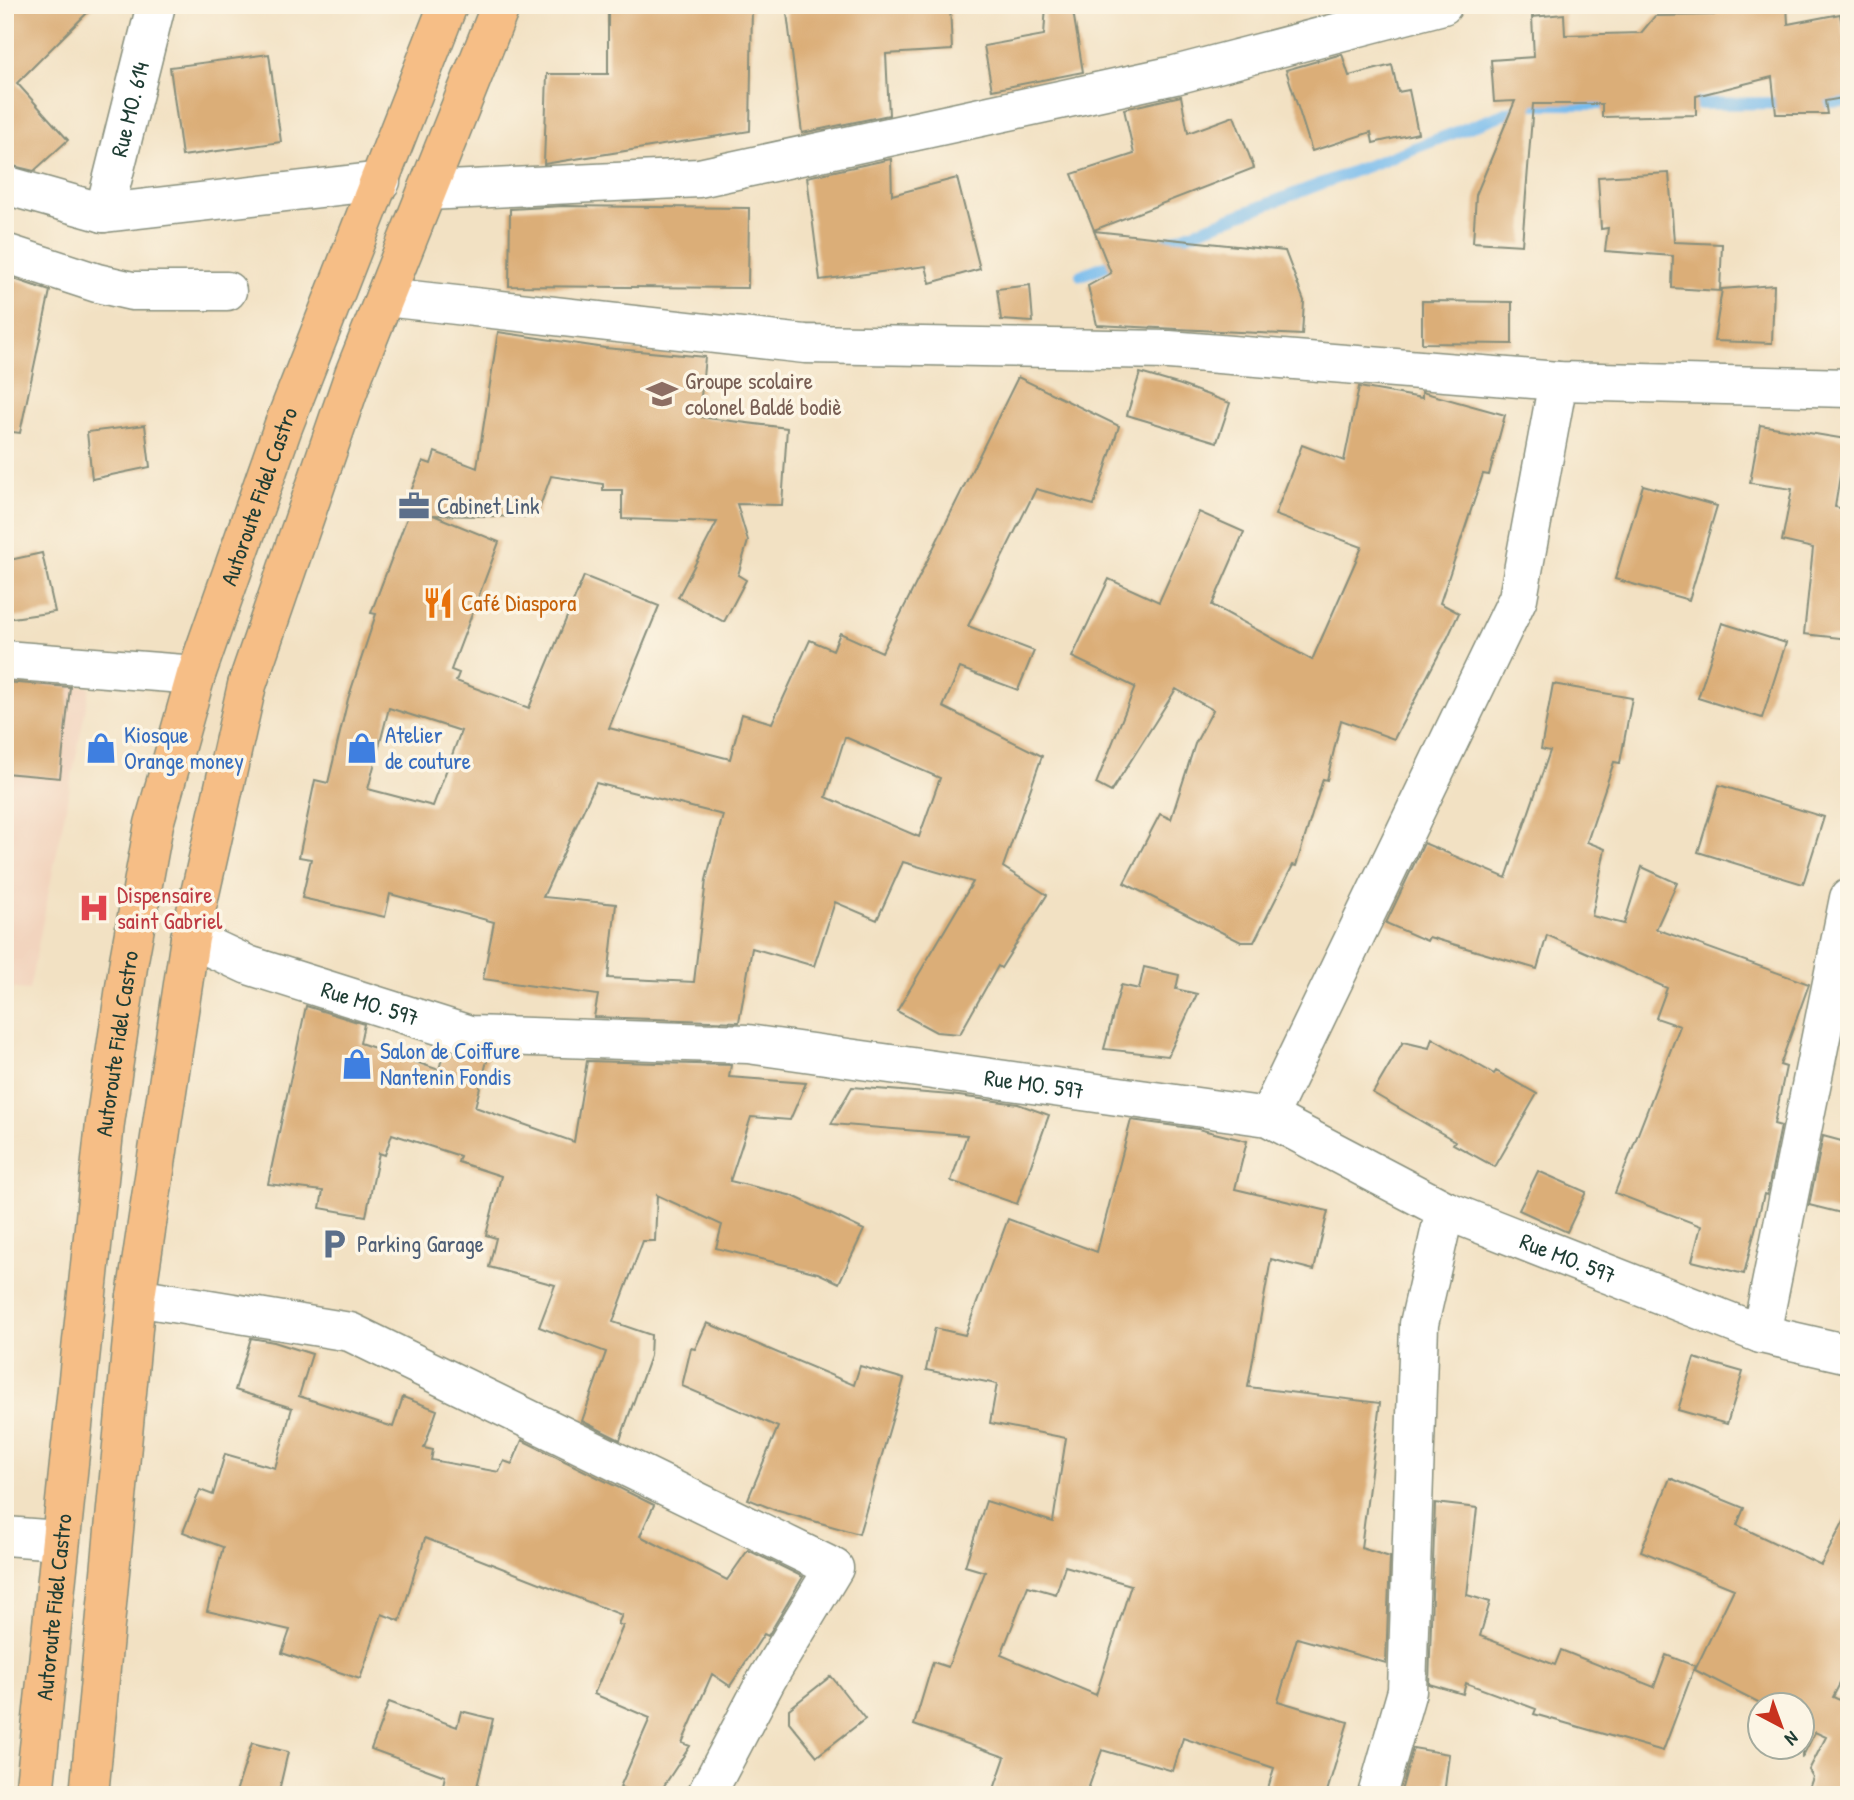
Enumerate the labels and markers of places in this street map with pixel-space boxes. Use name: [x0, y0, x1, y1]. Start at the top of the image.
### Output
place label: Groupe scolaire colonel Baldé bodiè: [685, 365, 842, 422]
school or university icon: Groupe scolaire colonel Baldé bodiè: [645, 377, 679, 411]
office icon: Cabinet Link: [397, 489, 431, 523]
place label: Cabinet Link: [437, 490, 540, 521]
restaurant icon: Café Diaspora: [421, 586, 455, 620]
place label: Café Diaspora: [461, 587, 576, 618]
place label: Kiosque Orange money: [124, 719, 244, 776]
place label: Atelier de couture: [385, 719, 471, 776]
shop icon: Kiosque Orange money: [84, 731, 118, 765]
shop icon: Atelier de couture: [345, 731, 379, 765]
place label: Dispensaire saint Gabriel: [117, 879, 223, 936]
hospital icon: Dispensaire saint Gabriel: [77, 891, 111, 925]
place label: Salon de Coiffure Nantenin Fondis: [380, 1035, 520, 1092]
shop icon: Salon de Coiffure Nantenin Fondis: [340, 1047, 374, 1081]
parking icon: Parking Garage: [317, 1227, 351, 1261]
place label: Parking Garage: [357, 1228, 484, 1259]

